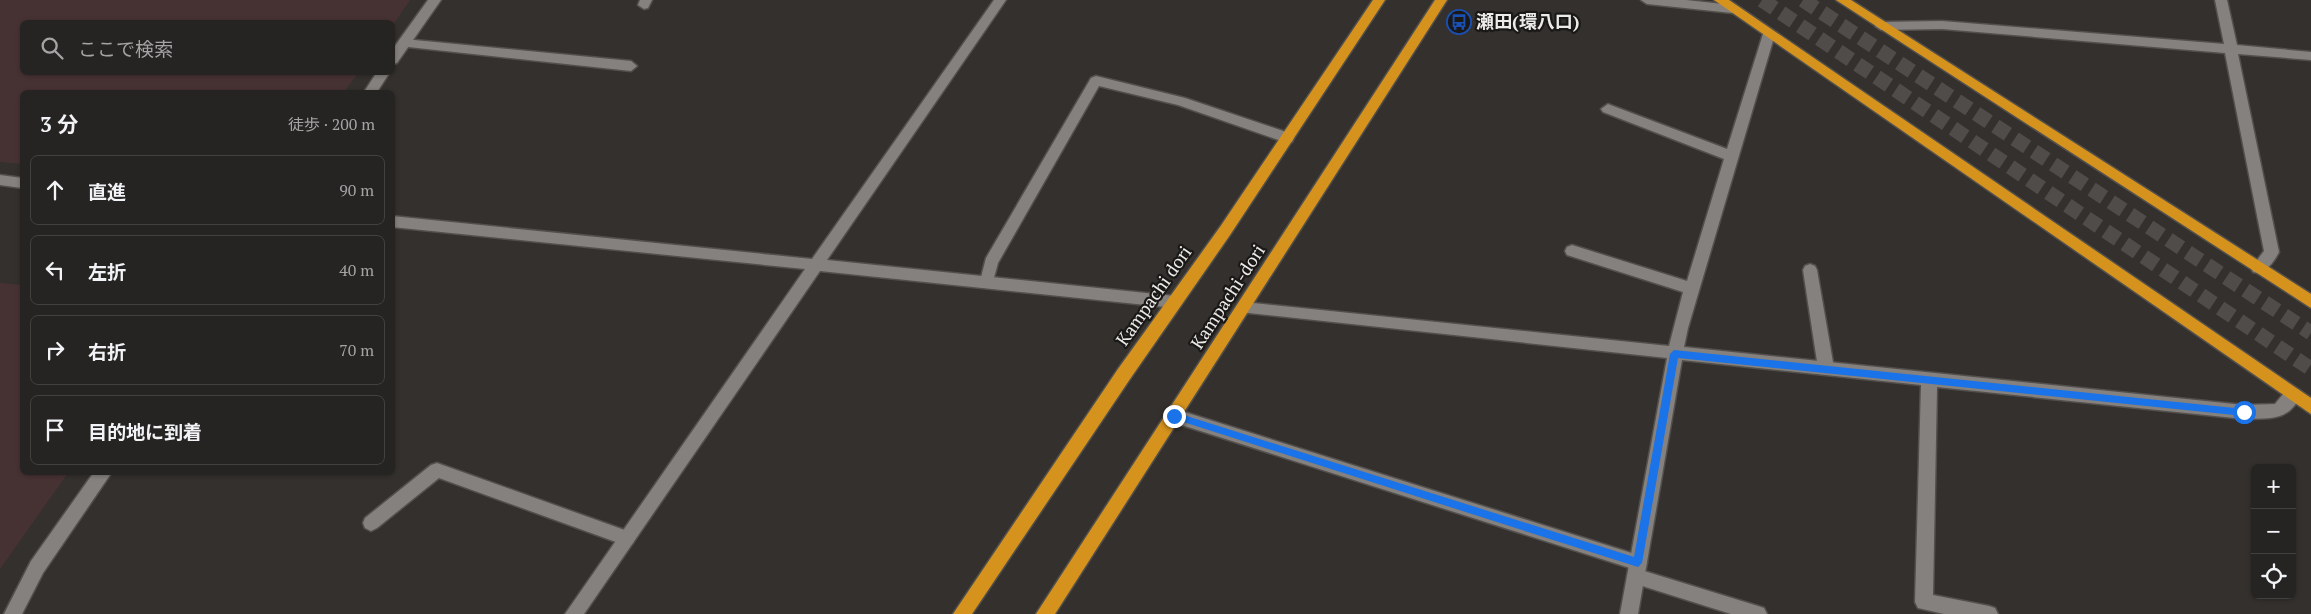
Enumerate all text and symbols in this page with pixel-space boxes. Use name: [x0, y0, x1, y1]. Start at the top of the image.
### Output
bus stop icon: 瀬田(環八口): [1446, 9, 1472, 35]
place label: 瀬田(環八口): [1476, 9, 1580, 33]
search box: [20, 20, 395, 75]
icon: search: [38, 34, 66, 62]
text: ここで検索: [78, 36, 173, 61]
text: 3 分: [40, 110, 79, 138]
text: 徒歩 · 200 m: [288, 113, 375, 135]
icon: ahead: [41, 176, 69, 204]
text: 直進: [88, 179, 126, 204]
text: 90 m: [339, 179, 374, 201]
street label: Kampachi-dori: [1184, 240, 1270, 353]
street label: Kampachi dori: [1110, 241, 1196, 350]
icon: left: [41, 256, 69, 284]
text: 左折: [88, 259, 126, 284]
text: 40 m: [339, 259, 374, 281]
icon: right: [41, 336, 69, 364]
text: 右折: [88, 339, 126, 364]
text: 70 m: [339, 339, 374, 361]
route start: [2233, 401, 2256, 424]
route end: [1163, 405, 1186, 428]
icon: arrive: [41, 416, 69, 444]
text: 目的地に到着: [88, 419, 202, 444]
map controls: [2251, 464, 2296, 599]
button: +: [2251, 464, 2296, 509]
button: −: [2251, 509, 2296, 554]
button: locate: [2251, 554, 2296, 599]

